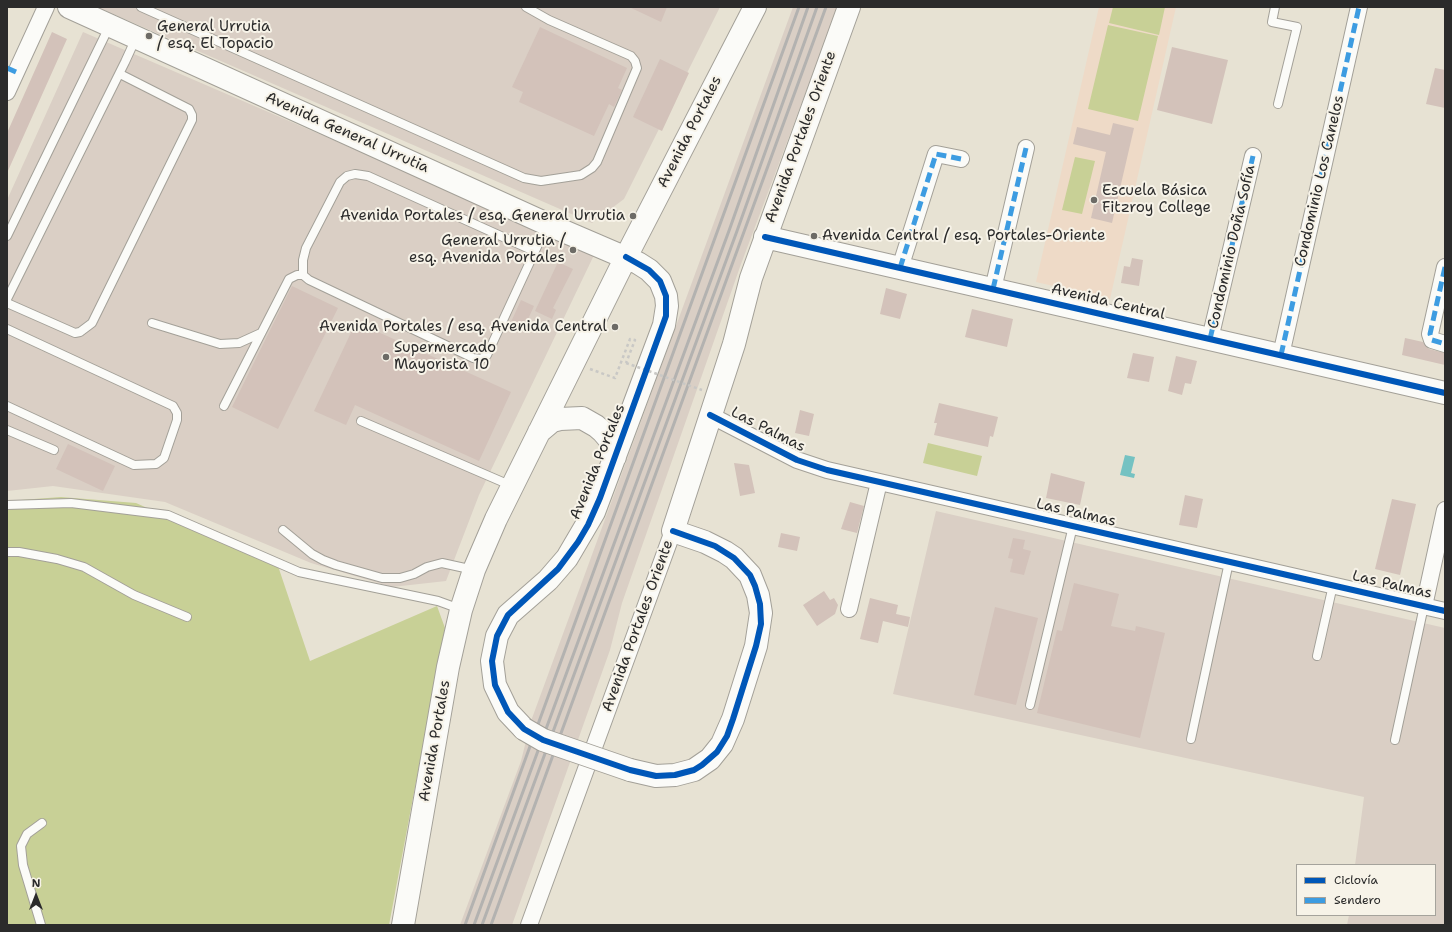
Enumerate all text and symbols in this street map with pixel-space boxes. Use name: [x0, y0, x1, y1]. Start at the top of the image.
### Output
place label: General Urrutia / esq. El Topacio: [157, 18, 274, 53]
marker: General Urrutia / esq. El Topacio: [144, 31, 154, 41]
street label: Avenida Portales Oriente: [761, 49, 841, 225]
street label: Avenida Portales: [654, 73, 726, 191]
street label: Avenida General Urrutia: [262, 89, 432, 177]
street label: Condominio Los Canelos: [1292, 94, 1348, 268]
street label: Condominio Doña Sofía: [1204, 163, 1260, 331]
place label: Escuela Básica Fitzroy College: [1102, 182, 1211, 217]
marker: Escuela Básica Fitzroy College: [1089, 195, 1099, 205]
place label: Avenida Portales / esq. General Urrutia: [340, 207, 625, 225]
marker: Avenida Portales / esq. General Urrutia: [628, 211, 638, 221]
place label: Avenida Central / esq. Portales-Oriente: [822, 227, 1105, 245]
marker: Avenida Central / esq. Portales-Oriente: [809, 231, 819, 241]
place label: General Urrutia / esq. Avenida Portales: [409, 232, 565, 267]
marker: General Urrutia / esq. Avenida Portales: [568, 245, 578, 255]
street label: Avenida Central: [1049, 280, 1167, 324]
place label: Avenida Portales / esq. Avenida Central: [319, 318, 607, 336]
marker: Avenida Portales / esq. Avenida Central: [610, 322, 620, 332]
place label: Supermercado Mayorista 10: [394, 339, 496, 374]
marker: Supermercado Mayorista 10: [381, 352, 391, 362]
street label: Avenida Portales: [567, 402, 629, 522]
street label: Las Palmas: [728, 404, 808, 456]
street label: Las Palmas: [1034, 495, 1118, 531]
street label: Avenida Portales Oriente: [598, 538, 678, 714]
street label: Las Palmas: [1350, 567, 1434, 603]
street label: Avenida Portales: [415, 679, 455, 803]
legend: [1296, 864, 1436, 916]
text: Ciclovía: [1334, 872, 1378, 888]
north arrow: [16, 876, 56, 916]
text: N: [32, 876, 40, 891]
text: Sendero: [1334, 892, 1381, 908]

